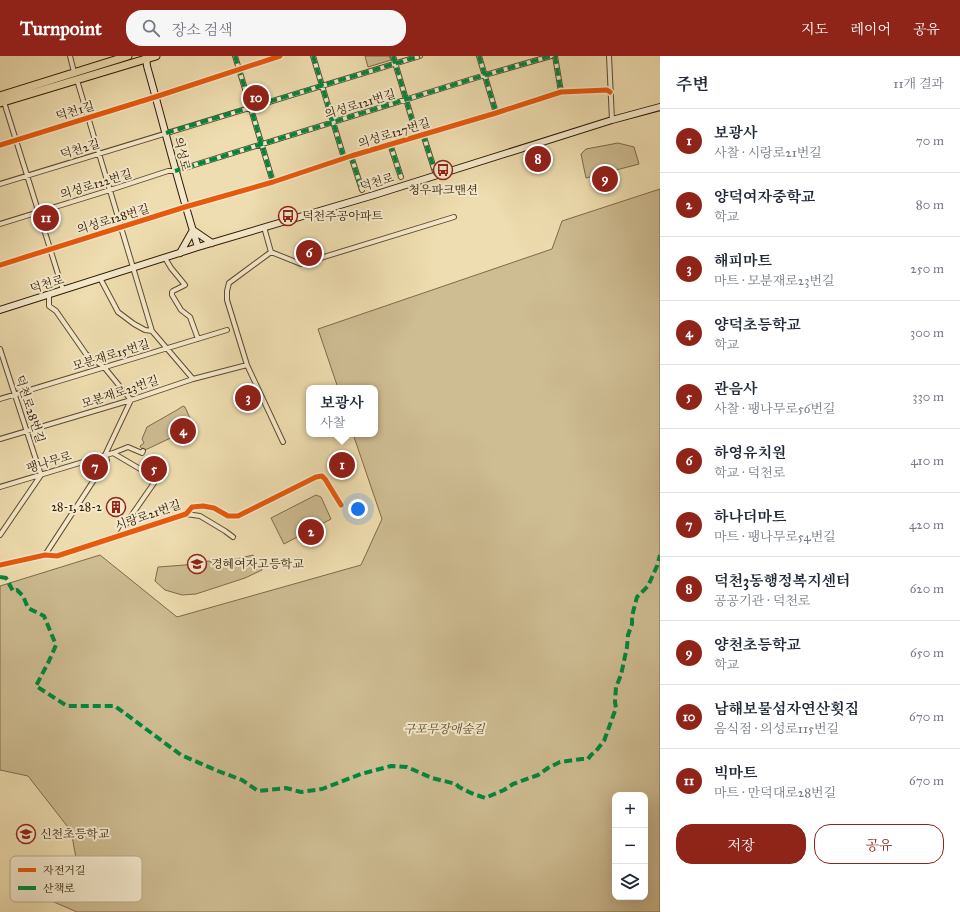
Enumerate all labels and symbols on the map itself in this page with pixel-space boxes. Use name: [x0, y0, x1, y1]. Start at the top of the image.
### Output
pin: 10: [243, 83, 269, 113]
street label: 의성로121번길: [323, 87, 397, 121]
street label: 덕천1길: [54, 99, 96, 123]
street label: 의성로127번길: [356, 115, 432, 151]
street label: 의성로: [171, 135, 193, 173]
street label: 덕천2길: [58, 136, 102, 162]
pin: 8: [525, 144, 551, 174]
bus stop icon: 청우파크맨션: [432, 159, 454, 181]
pin: 9: [592, 164, 618, 194]
street label: 의성로122번길: [58, 166, 134, 202]
street label: 덕천로: [358, 170, 396, 194]
place label: 청우파크맨션: [408, 183, 478, 197]
street label: 의성로128번길: [75, 201, 151, 237]
pin: 11: [33, 203, 59, 233]
bus stop icon: 덕천주공아파트: [277, 205, 299, 227]
place label: 덕천주공아파트: [302, 209, 384, 223]
pin: 6: [296, 238, 322, 268]
street label: 덕천로: [28, 272, 66, 296]
street label: 모분재로15번길: [71, 337, 151, 373]
street label: 덕천로28번길: [12, 373, 48, 445]
street label: 모분재로23번길: [80, 373, 160, 411]
pin: 3: [235, 383, 261, 413]
pin: 4: [170, 416, 196, 446]
street label: 팽나무로: [25, 448, 74, 475]
pin: 1: [329, 450, 355, 480]
pin: 7: [82, 452, 108, 482]
pin: 5: [141, 454, 167, 484]
building icon: 28-1, 28-2: [105, 496, 127, 518]
street label: 시랑로21번길: [113, 497, 183, 533]
your location: [348, 499, 368, 519]
place label: 28-1, 28-2: [51, 500, 102, 514]
pin: 2: [298, 517, 324, 547]
school or university icon: 경혜여자고등학교: [186, 553, 208, 575]
place label: 경혜여자고등학교: [211, 557, 304, 571]
park label: 구포무장애숲길: [403, 722, 486, 736]
school or university icon: 신천초등학교: [15, 823, 37, 845]
place label: 신천초등학교: [40, 827, 110, 841]
legend: [10, 856, 142, 902]
text: 자전거길: [43, 864, 86, 877]
text: 산책로: [43, 882, 75, 895]

